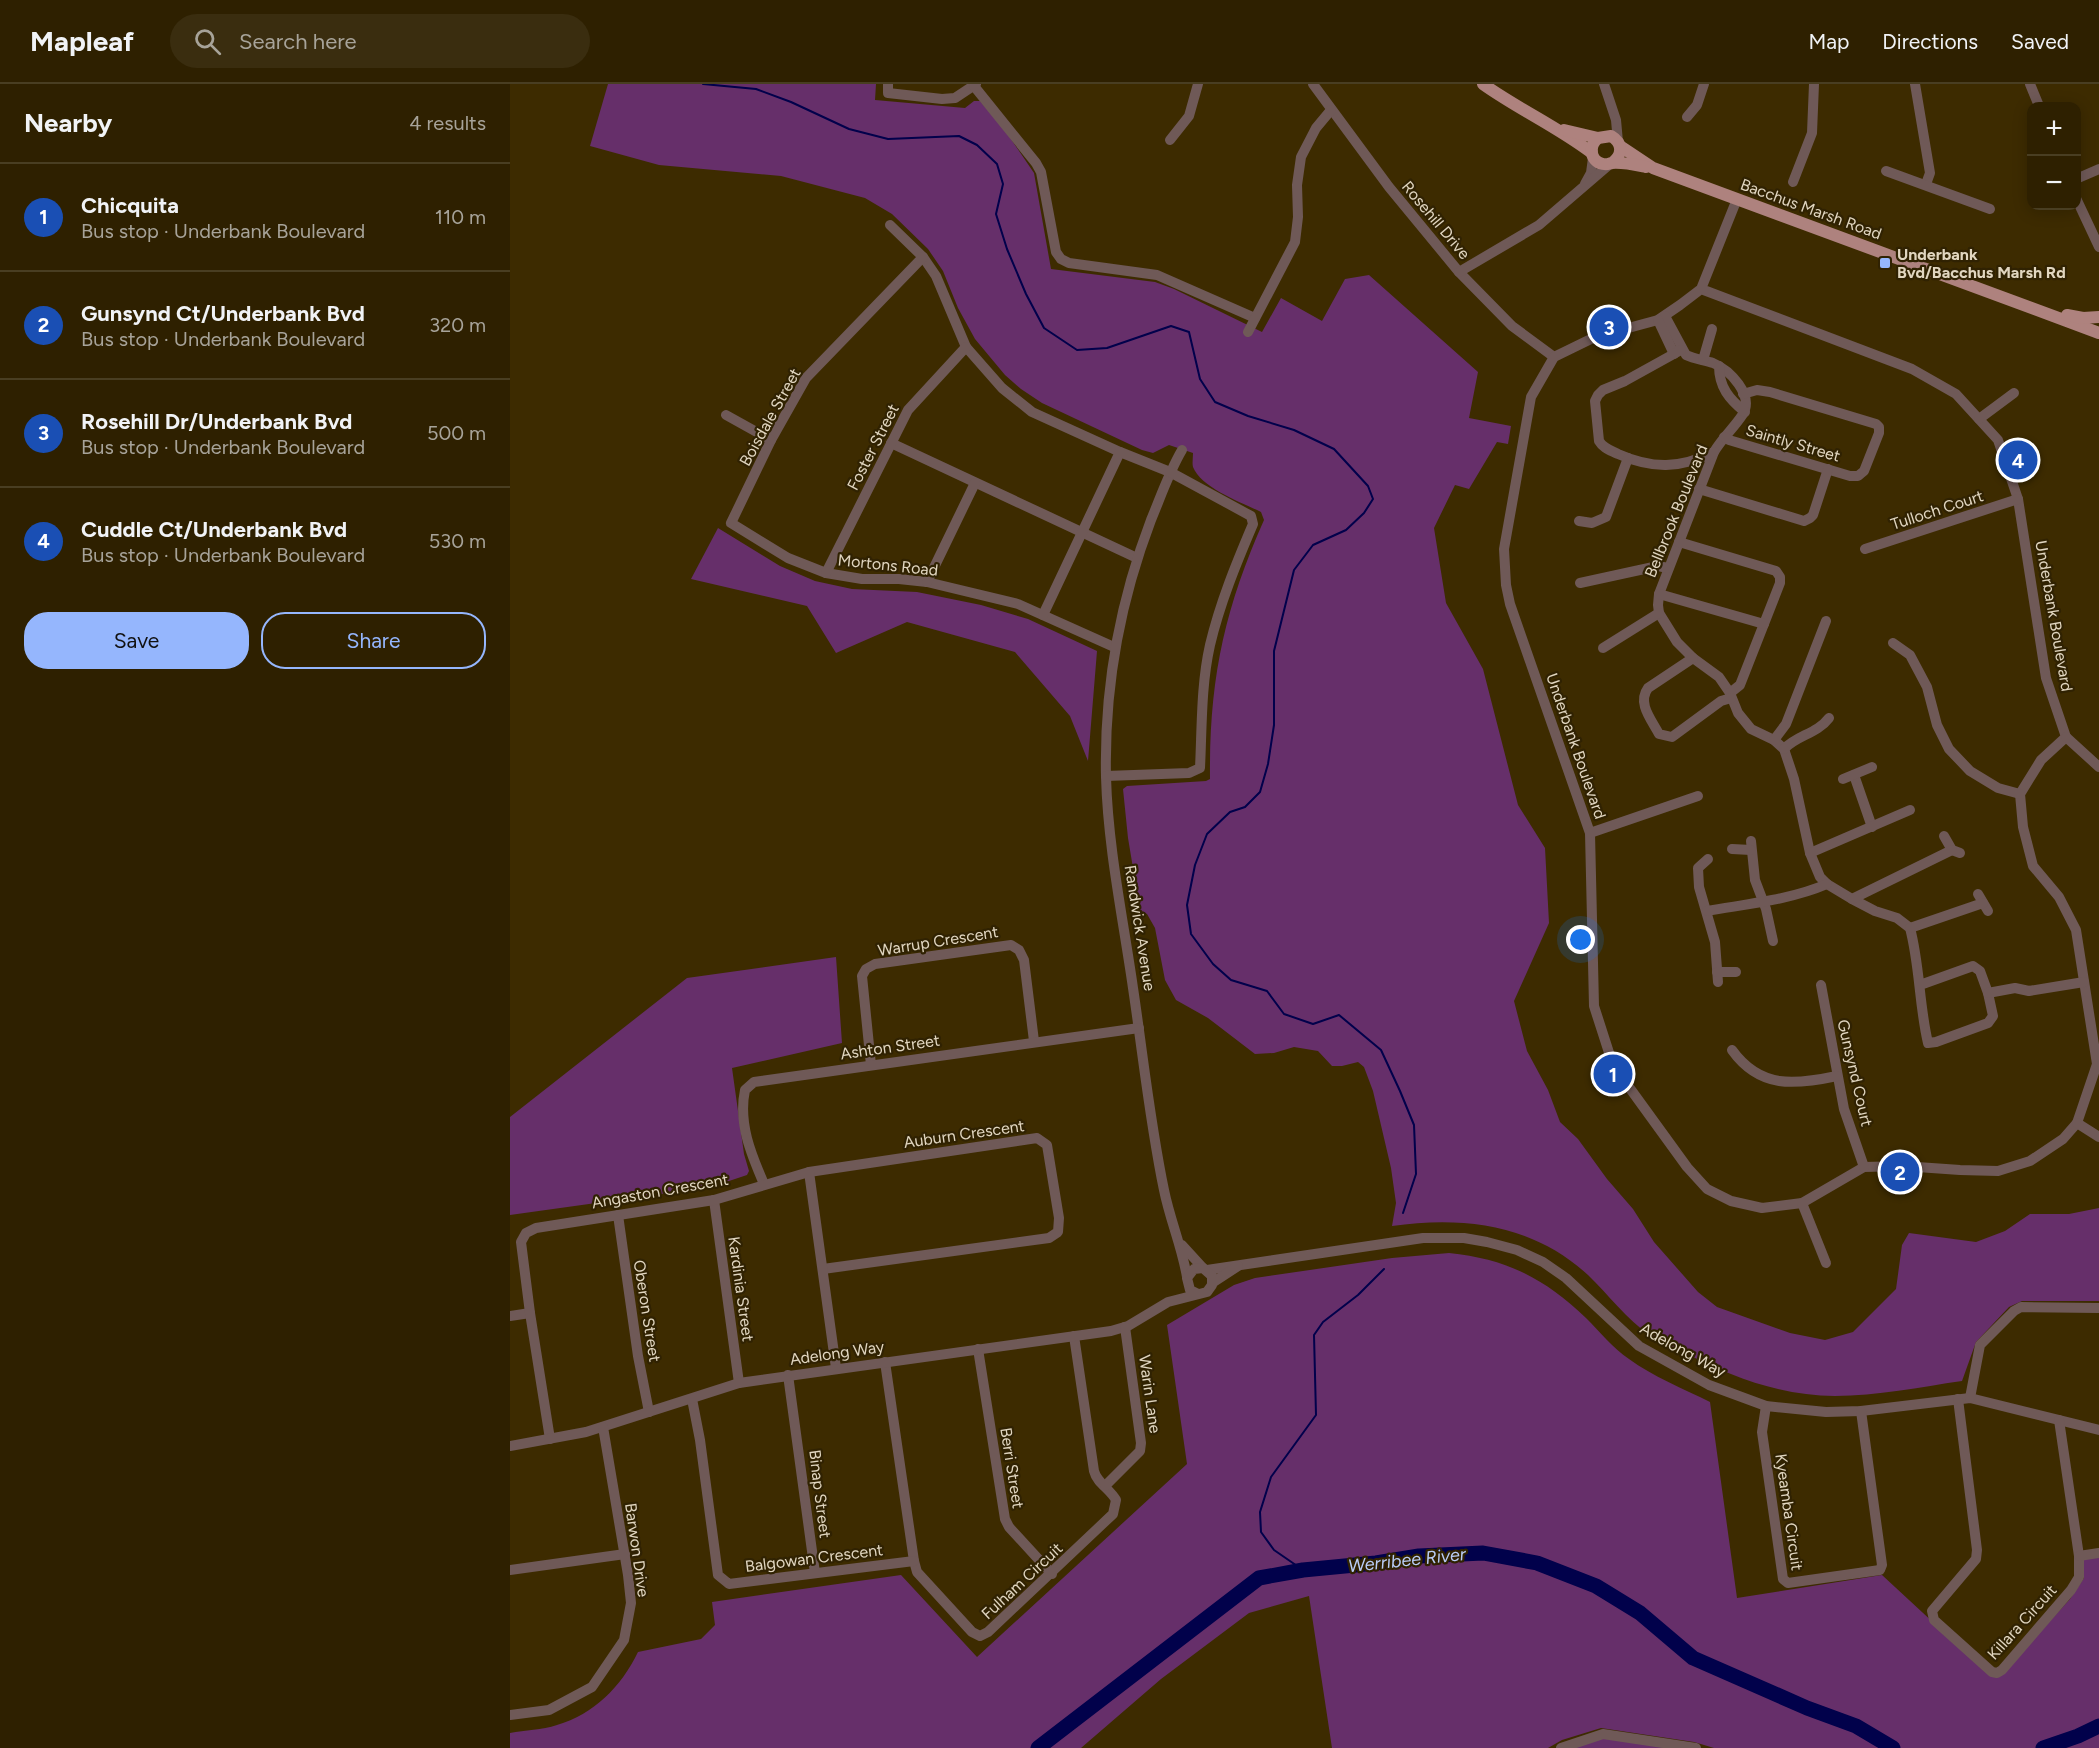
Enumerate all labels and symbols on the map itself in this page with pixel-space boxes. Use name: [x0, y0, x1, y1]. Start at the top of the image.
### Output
street label: Bacchus Marsh Road: [1738, 175, 1884, 243]
street label: Rosehill Drive: [1398, 177, 1474, 263]
place label: Underbank Bvd/Bacchus Marsh Rd: [1897, 245, 2066, 282]
marker: Underbank Bvd/Bacchus Marsh Rd: [1878, 256, 1892, 270]
pin: 3: [1590, 304, 1628, 350]
street label: Boisdale Street: [735, 365, 805, 469]
street label: Foster Street: [843, 401, 903, 493]
street label: Saintly Street: [1744, 420, 1842, 466]
pin: 4: [1998, 438, 2038, 482]
street label: Bellbrook Boulevard: [1641, 442, 1711, 580]
street label: Tulloch Court: [1888, 486, 1986, 534]
street label: Underbank Boulevard: [2031, 539, 2077, 693]
street label: Mortons Road: [837, 550, 939, 580]
street label: Underbank Boulevard: [1542, 671, 1610, 821]
street label: Randwick Avenue: [1121, 864, 1159, 993]
street label: Warrup Crescent: [876, 922, 1000, 960]
your location: [1566, 925, 1595, 954]
street label: Gunsynd Court: [1833, 1018, 1877, 1128]
street label: Ashton Street: [839, 1031, 941, 1063]
pin: 1: [1594, 1052, 1632, 1096]
street label: Auburn Crescent: [902, 1116, 1026, 1152]
pin: 2: [1880, 1150, 1920, 1194]
street label: Angaston Crescent: [590, 1170, 730, 1212]
street label: Kardinia Street: [724, 1235, 758, 1343]
street label: Oberon Street: [630, 1259, 664, 1363]
street label: Adelong Way: [1637, 1319, 1730, 1382]
street label: Adelong Way: [789, 1337, 886, 1369]
street label: Warin Lane: [1135, 1354, 1165, 1435]
street label: Berri Street: [996, 1426, 1028, 1510]
street label: Binap Street: [805, 1449, 835, 1539]
street label: Kyeamba Circuit: [1771, 1452, 1807, 1572]
street label: Barwon Drive: [621, 1502, 653, 1599]
street label: Fulham Circuit: [978, 1539, 1066, 1623]
street label: Balgowan Crescent: [744, 1540, 884, 1576]
water label: Werribee River: [1347, 1543, 1468, 1577]
street label: Killara Circuit: [1983, 1581, 2061, 1663]

